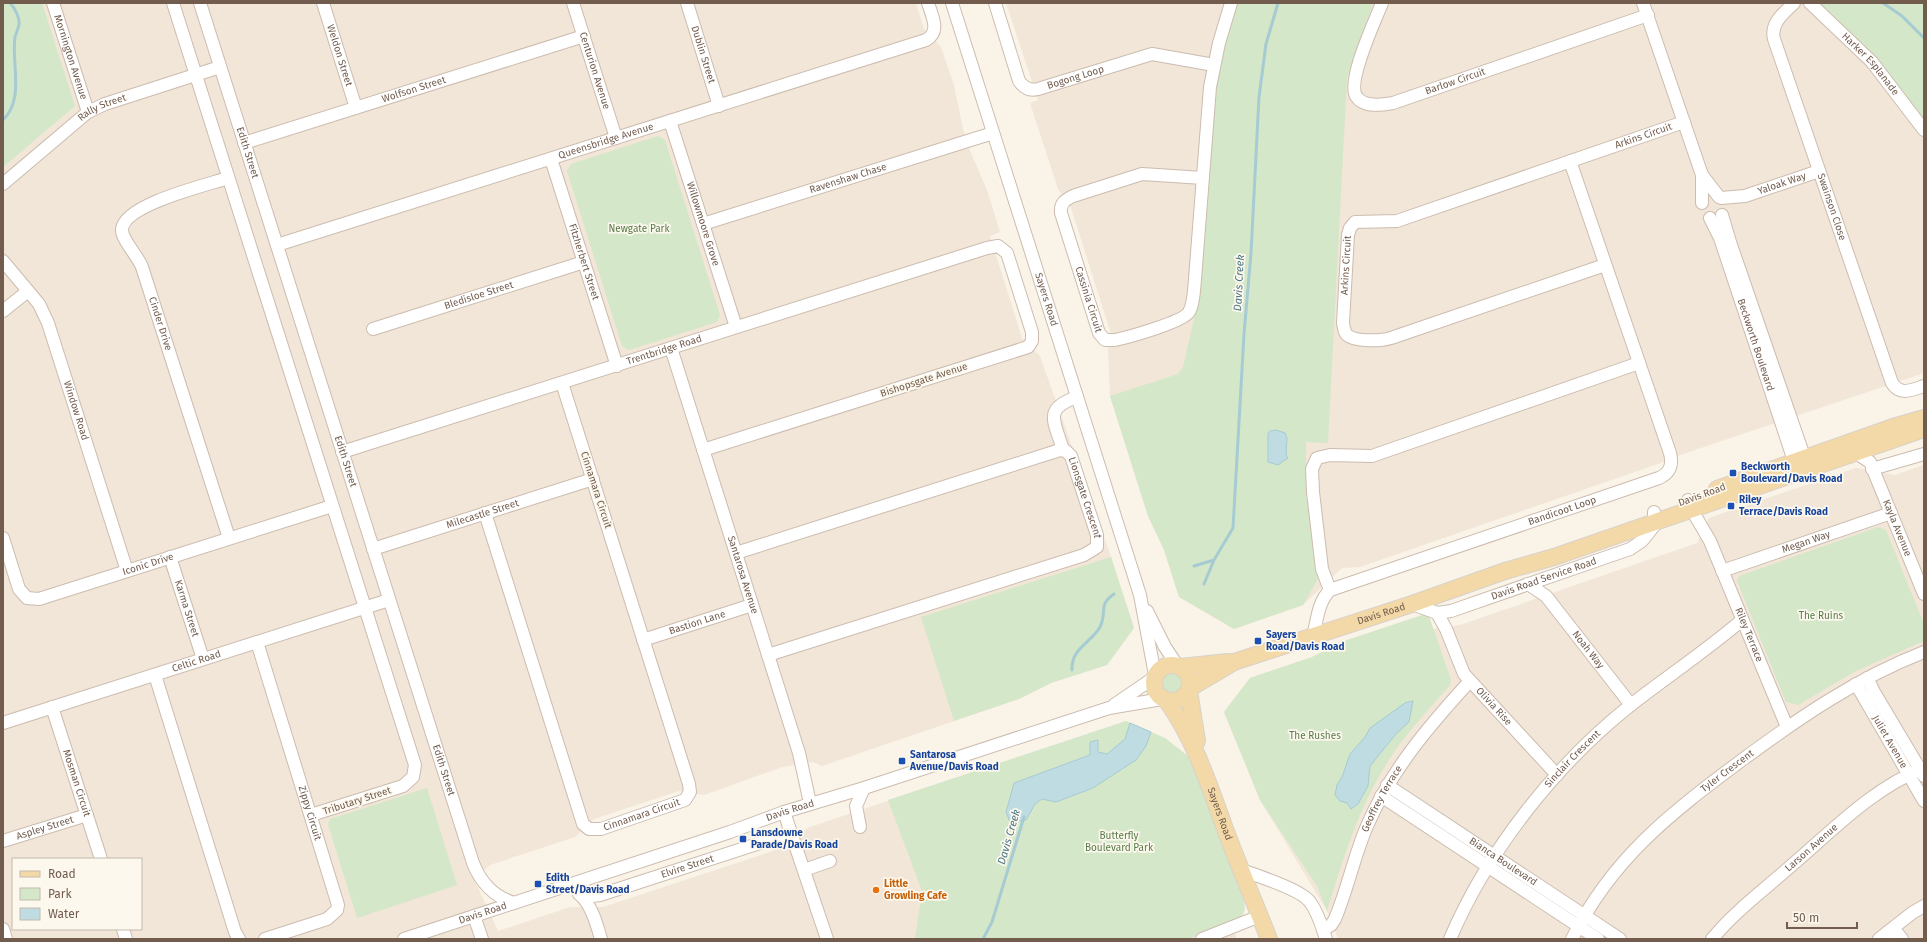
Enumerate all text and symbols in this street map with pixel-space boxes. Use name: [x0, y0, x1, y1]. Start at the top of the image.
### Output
street label: Mornington Avenue: [51, 13, 90, 101]
street label: Weldon Street: [324, 23, 355, 88]
street label: Dublin Street: [688, 24, 718, 85]
street label: Centurion Avenue: [577, 30, 612, 111]
street label: Harker Esplanade: [1839, 30, 1901, 98]
street label: Bogong Loop: [1046, 63, 1106, 92]
street label: Barlow Circuit: [1424, 65, 1487, 97]
street label: Wolfson Street: [380, 74, 448, 105]
street label: Rally Street: [75, 92, 128, 124]
street label: Queensbridge Avenue: [557, 120, 655, 162]
street label: Arkins Circuit: [1613, 120, 1674, 151]
street label: Edith Street: [234, 125, 261, 180]
street label: Ravenshaw Chase: [808, 161, 888, 196]
street label: Yaloak Way: [1756, 170, 1808, 197]
street label: Swainson Close: [1815, 172, 1849, 242]
street label: Willowmoore Grove: [684, 180, 722, 268]
street label: Fitzherbert Street: [566, 222, 602, 302]
park label: Newgate Park: [608, 223, 670, 235]
street label: Arkins Circuit: [1339, 235, 1354, 295]
water label: Davis Creek: [1231, 254, 1247, 312]
street label: Cassinia Circuit: [1072, 265, 1105, 334]
street label: Sayers Road: [1032, 271, 1060, 328]
street label: Bledisloe Street: [443, 279, 515, 312]
street label: Cinder Drive: [146, 295, 174, 352]
street label: Beckworth Boulevard: [1735, 297, 1776, 393]
street label: Trentbridge Road: [625, 333, 703, 368]
street label: Bishopsgate Avenue: [879, 360, 969, 400]
street label: Window Road: [61, 379, 91, 442]
street label: Edith Street: [332, 434, 359, 489]
street label: Cinnamara Circuit: [578, 450, 614, 530]
street label: Lionsgate Crescent: [1066, 455, 1103, 539]
place label: Beckworth Boulevard/Davis Road: [1741, 461, 1843, 485]
marker: Beckworth Boulevard/Davis Road: [1728, 468, 1738, 478]
street label: Davis Road: [1677, 481, 1727, 509]
street label: Bandicoot Loop: [1527, 494, 1598, 528]
place label: Riley Terrace/Davis Road: [1739, 494, 1828, 518]
street label: Milecastle Street: [445, 497, 521, 531]
street label: Kayla Avenue: [1880, 498, 1914, 558]
marker: Riley Terrace/Davis Road: [1726, 501, 1736, 511]
street label: Megan Way: [1780, 528, 1832, 556]
street label: Santarosa Avenue: [725, 534, 761, 615]
street label: Iconic Drive: [121, 551, 175, 578]
street label: Davis Road Service Road: [1490, 555, 1598, 603]
street label: Karma Street: [172, 578, 202, 639]
street label: Davis Road: [1356, 601, 1407, 627]
street label: Riley Terrace: [1732, 606, 1765, 664]
street label: Bastion Lane: [668, 608, 727, 637]
park label: The Ruins: [1799, 610, 1844, 622]
place label: Sayers Road/Davis Road: [1266, 629, 1345, 653]
street label: Noah Way: [1570, 629, 1607, 671]
marker: Sayers Road/Davis Road: [1253, 636, 1263, 646]
street label: Celtic Road: [170, 648, 222, 675]
street label: Olivia Rise: [1473, 685, 1514, 728]
street label: Juliet Avenue: [1869, 713, 1910, 771]
street label: Sinclair Crescent: [1542, 727, 1603, 790]
park label: The Rushes: [1289, 730, 1341, 742]
street label: Edith Street: [430, 743, 457, 798]
street label: Tyler Crescent: [1698, 747, 1756, 795]
street label: Mosman Circuit: [60, 748, 93, 819]
place label: Santarosa Avenue/Davis Road: [909, 749, 999, 773]
marker: Santarosa Avenue/Davis Road: [897, 756, 907, 766]
street label: Geoffrey Terrace: [1359, 763, 1405, 834]
street label: Zippy Circuit: [296, 784, 324, 842]
street label: Tributary Street: [321, 784, 393, 818]
street label: Sayers Road: [1205, 786, 1235, 842]
street label: Cinnamara Circuit: [602, 796, 682, 834]
street label: Davis Road: [764, 797, 816, 824]
water label: Davis Creek: [995, 808, 1023, 866]
street label: Aspley Street: [15, 813, 76, 843]
street label: Larson Avenue: [1783, 821, 1840, 874]
place label: Lansdowne Parade/Davis Road: [751, 827, 838, 851]
park label: Butterfly Boulevard Park: [1085, 830, 1154, 854]
marker: Lansdowne Parade/Davis Road: [738, 834, 748, 844]
street label: Bianca Boulevard: [1467, 835, 1539, 888]
street label: Elvire Street: [660, 852, 716, 881]
legend: [12, 858, 142, 930]
text: Road: [48, 867, 76, 881]
place label: Edith Street/Davis Road: [546, 872, 630, 896]
place label: Little Growling Cafe: [884, 878, 948, 902]
marker: Edith Street/Davis Road: [533, 879, 543, 889]
marker: Little Growling Cafe: [871, 885, 881, 895]
text: Park: [48, 887, 72, 901]
street label: Davis Road: [457, 900, 508, 927]
scale bar: [1787, 904, 1857, 930]
text: Water: [48, 907, 80, 921]
text: 50 m: [1793, 911, 1819, 925]

